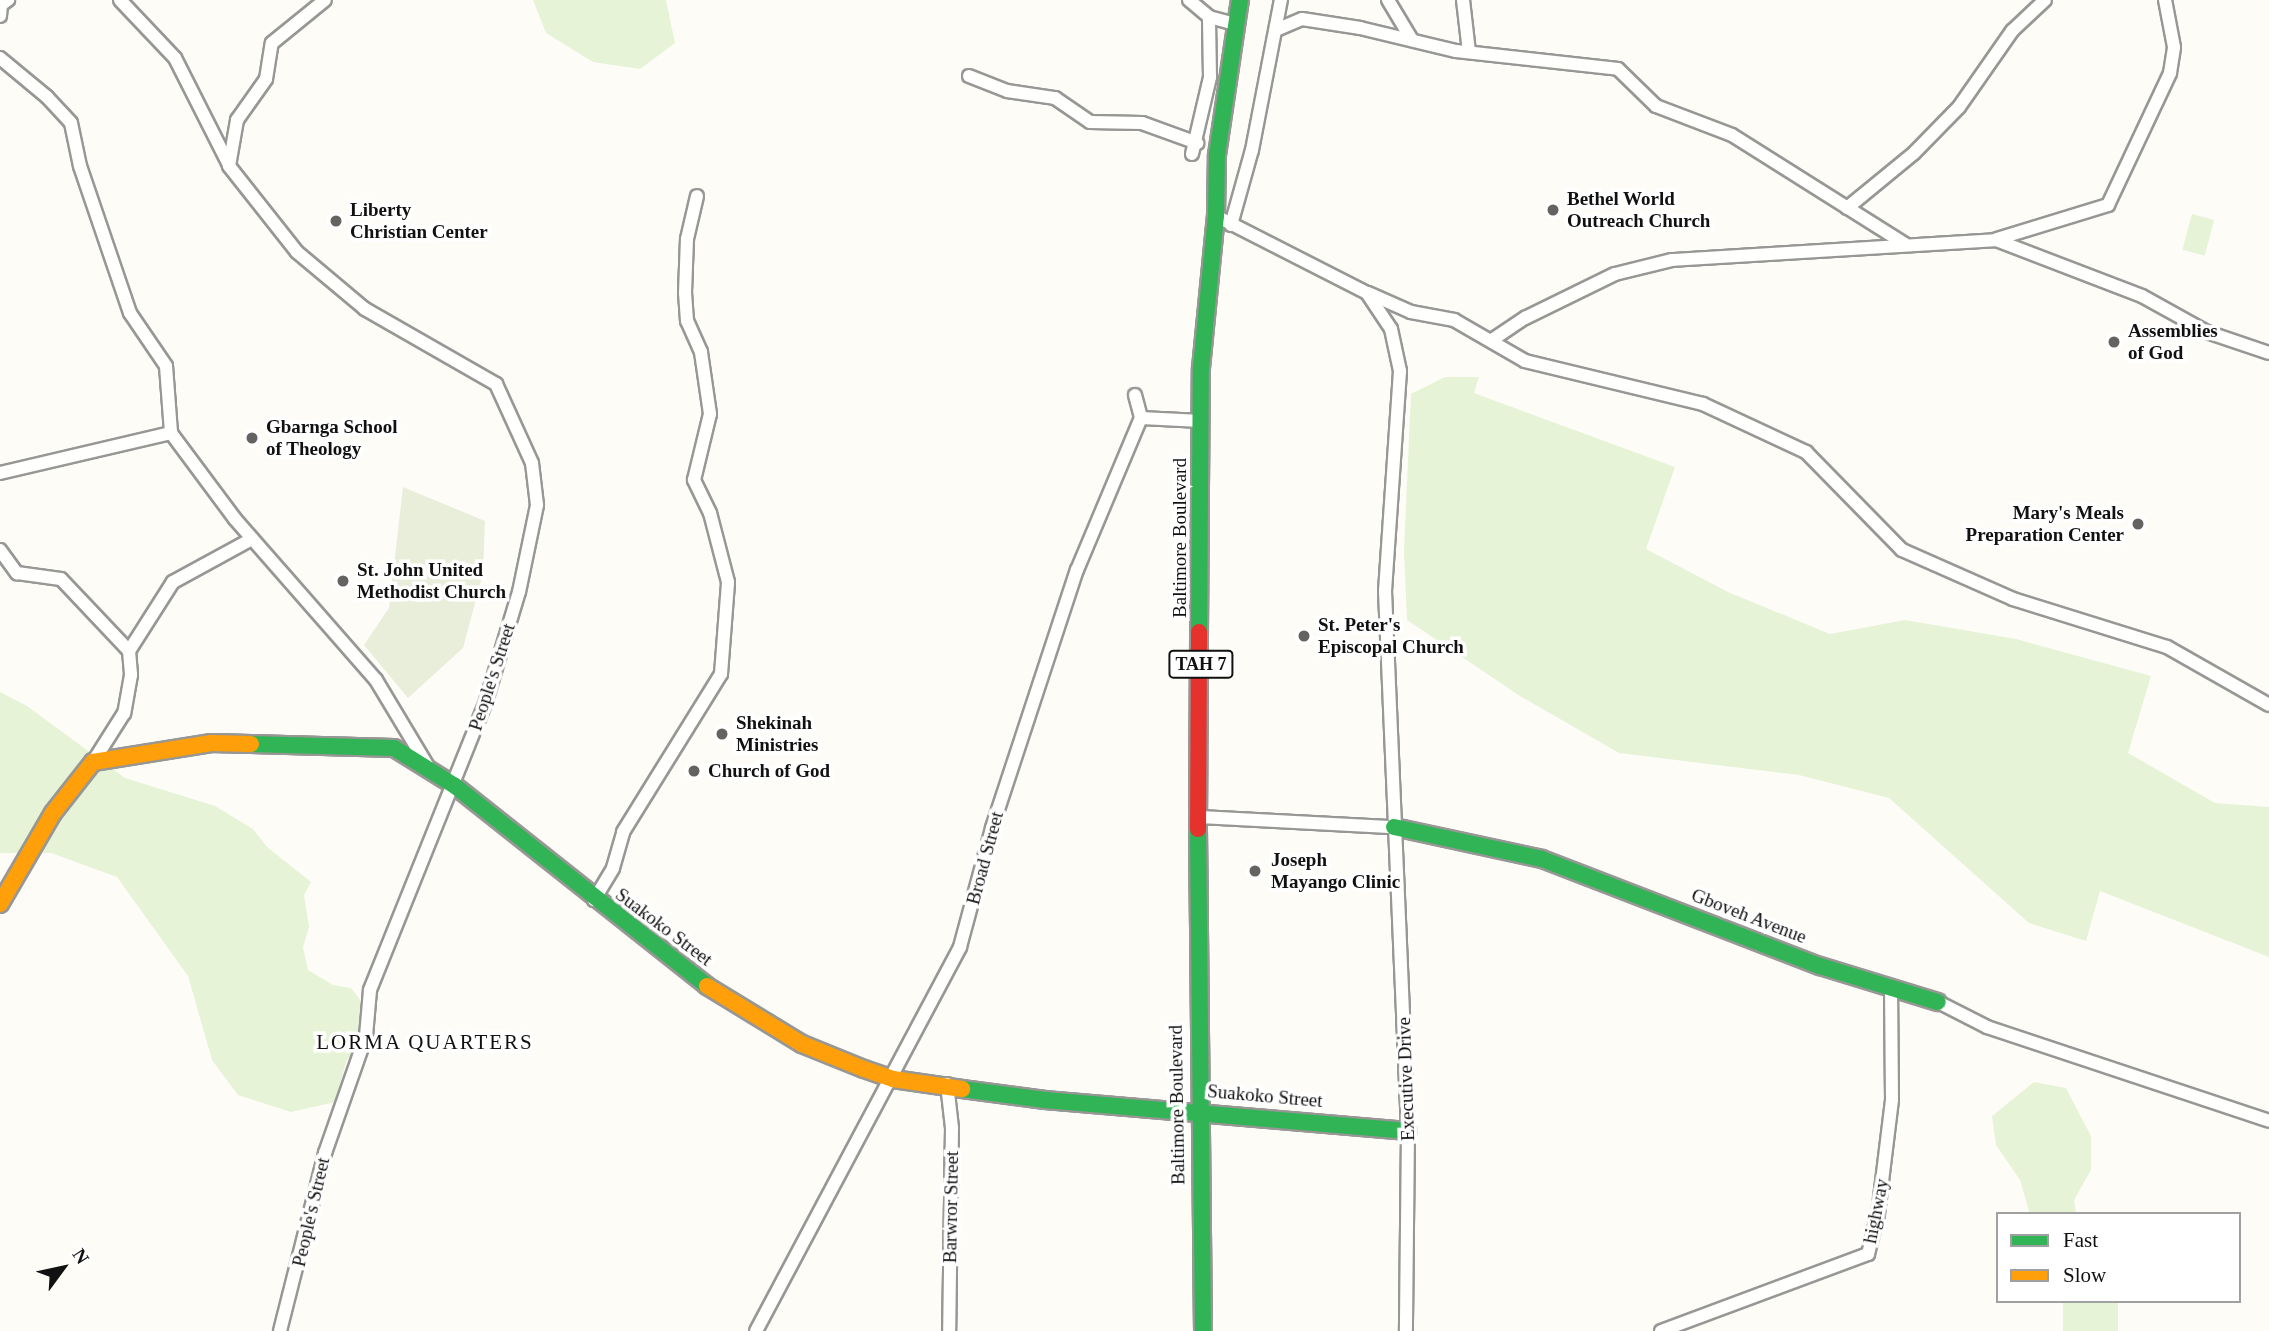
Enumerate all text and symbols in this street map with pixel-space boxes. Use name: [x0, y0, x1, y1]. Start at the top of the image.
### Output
place label: Bethel World Outreach Church: [1567, 188, 1710, 232]
place label: Liberty Christian Center: [350, 199, 488, 243]
marker: Bethel World Outreach Church: [1545, 202, 1561, 218]
marker: Liberty Christian Center: [328, 213, 344, 229]
place label: Assemblies of God: [2128, 320, 2218, 364]
marker: Assemblies of God: [2106, 334, 2122, 350]
place label: Gbarnga School of Theology: [266, 416, 397, 460]
marker: Gbarnga School of Theology: [244, 430, 260, 446]
street label: Baltimore Boulevard: [1169, 458, 1191, 618]
place label: Mary's Meals Preparation Center: [1966, 502, 2124, 546]
marker: Mary's Meals Preparation Center: [2130, 516, 2146, 532]
place label: St. John United Methodist Church: [357, 559, 506, 603]
marker: St. John United Methodist Church: [335, 573, 351, 589]
place label: St. Peter's Episcopal Church: [1318, 614, 1464, 658]
street label: People's Street: [464, 620, 520, 734]
marker: St. Peter's Episcopal Church: [1296, 628, 1312, 644]
road number: TAH 7: [1168, 650, 1234, 678]
place label: Shekinah Ministries: [736, 712, 818, 756]
marker: Shekinah Ministries: [714, 726, 730, 742]
place label: Church of God: [708, 760, 830, 782]
marker: Church of God: [686, 763, 702, 779]
street label: Broad Street: [962, 809, 1008, 907]
place label: Joseph Mayango Clinic: [1271, 849, 1400, 893]
marker: Joseph Mayango Clinic: [1245, 861, 1265, 881]
street label: Suakoko Street: [611, 883, 717, 971]
street label: Gboveh Avenue: [1688, 883, 1810, 949]
street label: Executive Drive: [1392, 1017, 1420, 1141]
street label: Baltimore Boulevard: [1164, 1025, 1190, 1185]
district label: LORMA QUARTERS: [317, 1029, 533, 1055]
street label: Suakoko Street: [1206, 1080, 1324, 1112]
street label: Barwror Street: [939, 1151, 963, 1263]
street label: People's Street: [287, 1155, 335, 1269]
street label: highway: [1859, 1177, 1893, 1245]
legend: [1996, 1212, 2241, 1303]
text: Fast: [2063, 1228, 2098, 1252]
north arrow: [28, 1233, 98, 1303]
text: N: [68, 1245, 94, 1268]
text: Slow: [2063, 1263, 2106, 1287]

